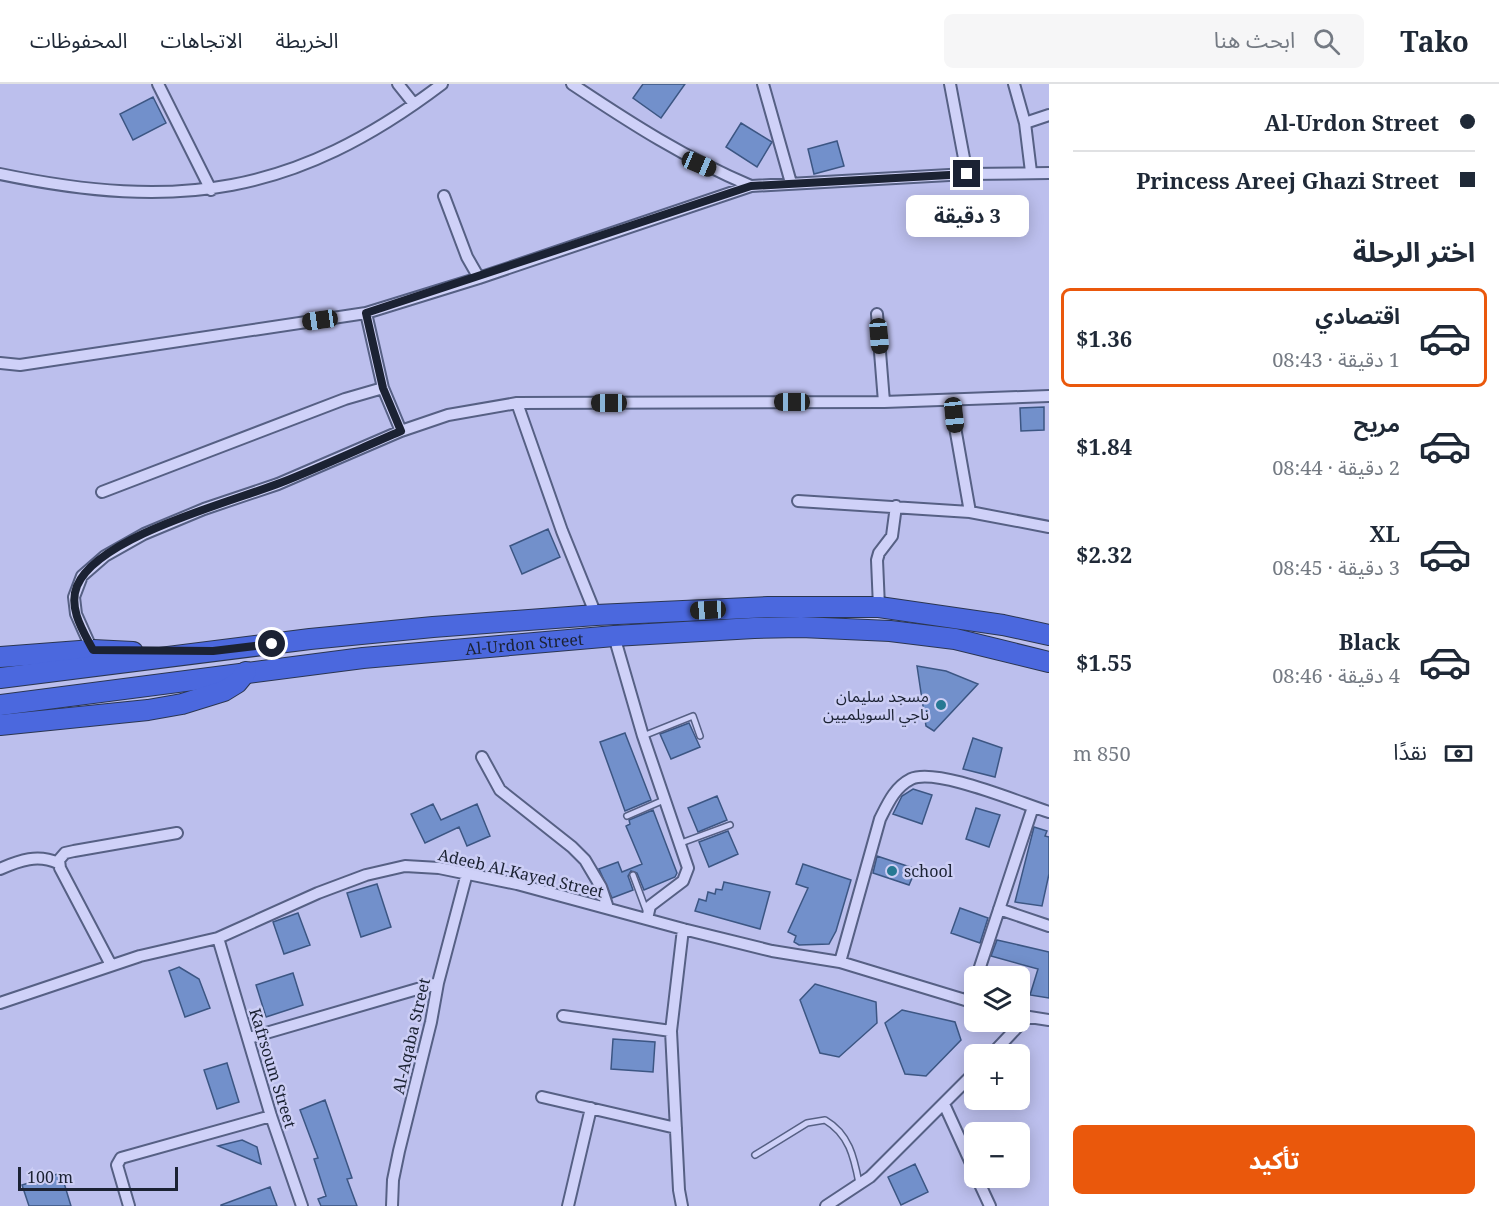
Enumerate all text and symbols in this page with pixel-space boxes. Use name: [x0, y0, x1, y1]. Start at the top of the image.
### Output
search box: [944, 14, 1364, 68]
text: Tako: [1400, 22, 1469, 60]
text: ابحث هنا: [1214, 24, 1295, 54]
icon: search: [1310, 25, 1343, 58]
text: المحفوظات: [30, 26, 127, 54]
text: الاتجاهات: [160, 26, 242, 54]
text: الخريطة: [275, 26, 338, 54]
text: Al-Urdon Street: [1265, 107, 1439, 137]
car: [679, 149, 719, 179]
route end: [953, 160, 980, 187]
text: Princess Areej Ghazi Street: [1136, 165, 1439, 195]
callout: 3 دقيقة: [906, 195, 1028, 237]
text: 3 دقيقة: [934, 202, 1001, 229]
text: اختر الرحلة: [1353, 233, 1475, 270]
text: اقتصادي: [1315, 300, 1400, 330]
car: [301, 309, 339, 331]
icon: car: [1418, 311, 1472, 365]
car: [868, 317, 890, 355]
text: $1.36: [1076, 323, 1132, 353]
text: 1 دقيقة · 08:43: [1272, 346, 1400, 373]
car: [774, 393, 810, 411]
car: [591, 394, 627, 412]
car: [943, 396, 965, 434]
text: مريح: [1354, 408, 1400, 438]
icon: car: [1418, 419, 1472, 473]
text: $1.84: [1076, 431, 1132, 461]
text: 2 دقيقة · 08:44: [1272, 454, 1400, 481]
text: XL: [1369, 518, 1400, 548]
icon: car: [1418, 527, 1472, 581]
text: $2.32: [1076, 539, 1132, 569]
text: 3 دقيقة · 08:45: [1272, 554, 1400, 581]
car: [690, 600, 726, 620]
text: Black: [1339, 626, 1400, 656]
street label: Al-Urdon Street: [464, 628, 585, 660]
route start: [258, 630, 285, 657]
icon: car: [1418, 635, 1472, 689]
text: $1.55: [1076, 647, 1132, 677]
text: 4 دقيقة · 08:46: [1272, 662, 1400, 689]
place label: مسجد سليمان ناجي السويلميين: [823, 685, 929, 727]
marker: مسجد سليمان ناجي السويلميين: [934, 698, 948, 712]
text: نقدًا: [1393, 736, 1427, 766]
icon: cash: [1442, 737, 1475, 770]
text: 850 m: [1073, 740, 1131, 767]
street label: Adeeb Al-Kayed Street: [436, 843, 606, 903]
place label: school: [904, 860, 953, 882]
marker: school: [885, 864, 899, 878]
map controls: [964, 966, 1030, 1188]
button: layers: [964, 966, 1030, 1032]
street label: Al-Aqaba Street: [387, 975, 435, 1096]
street label: Kafrsoum Street: [244, 1005, 302, 1131]
button: +: [964, 1044, 1030, 1110]
button: −: [964, 1122, 1030, 1188]
button: تأكيد: [1073, 1125, 1475, 1194]
scale bar: [18, 1164, 178, 1192]
text: 100 m: [27, 1166, 73, 1188]

